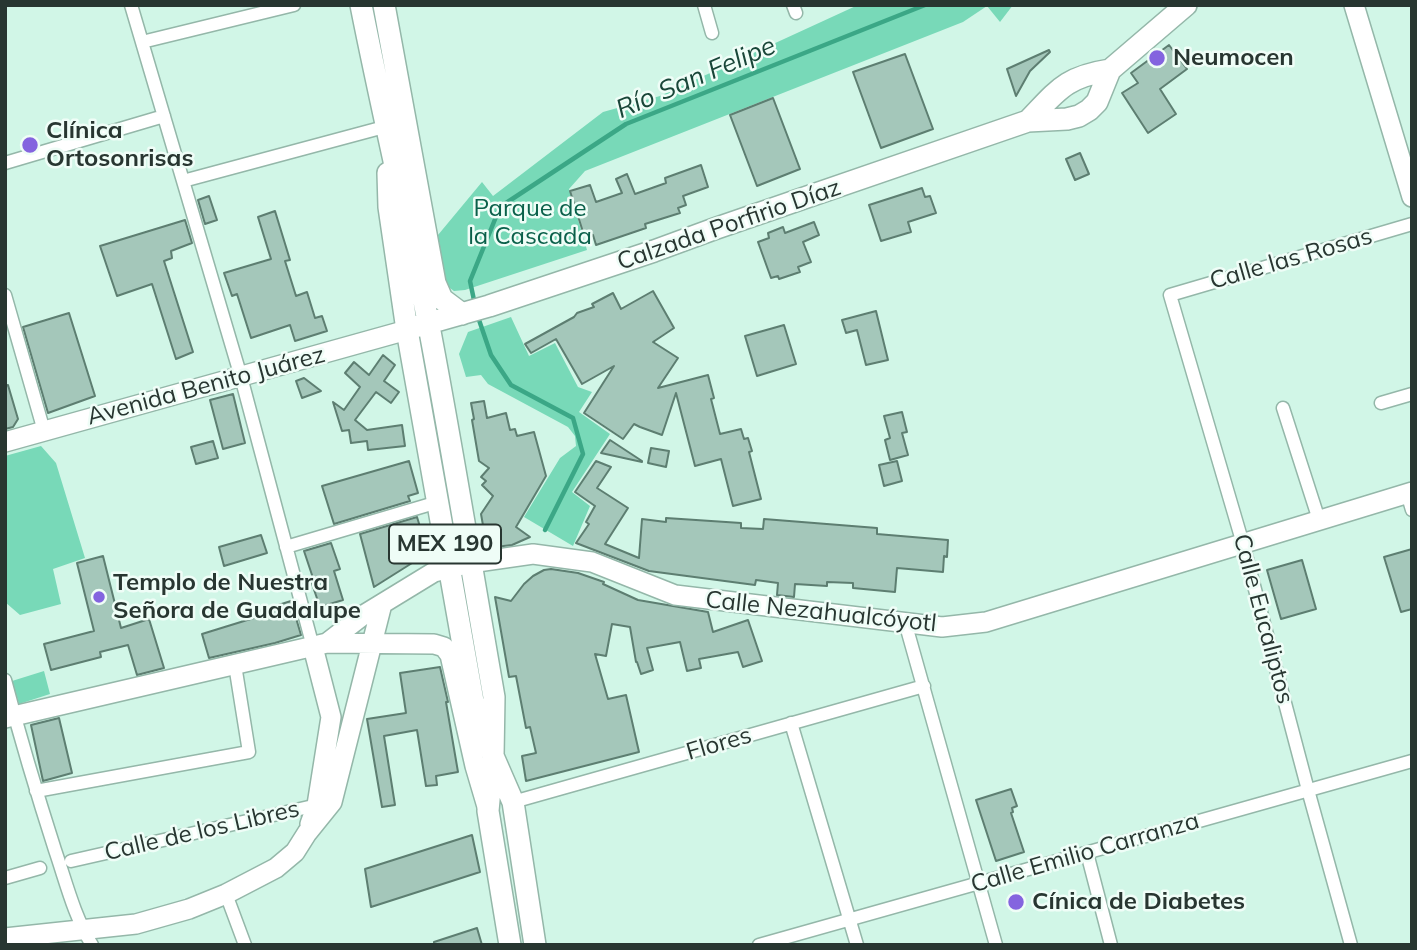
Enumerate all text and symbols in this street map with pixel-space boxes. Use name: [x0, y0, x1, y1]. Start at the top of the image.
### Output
water label: Río San Felipe: [612, 30, 780, 126]
place label: Neumocen: [1173, 44, 1294, 72]
marker: Neumocen: [1147, 48, 1167, 68]
place label: Clínica Ortosonrisas: [46, 117, 194, 173]
marker: Clínica Ortosonrisas: [20, 135, 40, 155]
street label: Calzada Porfirio Díaz: [613, 173, 845, 277]
park label: Parque de la Cascada: [468, 195, 592, 251]
street label: Calle las Rosas: [1206, 222, 1376, 296]
street label: Avenida Benito Juárez: [84, 340, 328, 432]
road number: MEX 190: [389, 524, 501, 564]
street label: Calle Eucaliptos: [1226, 531, 1300, 707]
place label: Templo de Nuestra Señora de Guadalupe: [113, 569, 361, 625]
street label: Calle Nezahualcóyotl: [704, 586, 938, 638]
marker: Templo de Nuestra Señora de Guadalupe: [91, 589, 107, 605]
street label: Flores: [683, 721, 755, 767]
street label: Calle de los Libres: [102, 795, 302, 867]
street label: Calle Emilio Carranza: [967, 807, 1203, 899]
place label: Cínica de Diabetes: [1032, 888, 1245, 916]
marker: Cínica de Diabetes: [1006, 892, 1026, 912]

